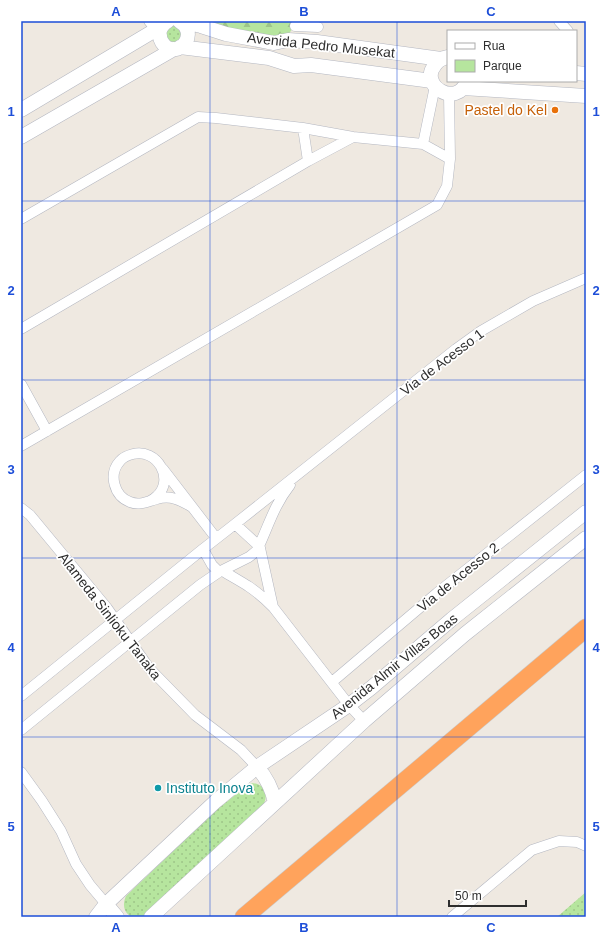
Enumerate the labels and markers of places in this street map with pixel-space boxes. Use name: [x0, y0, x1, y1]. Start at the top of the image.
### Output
place label: Pastel do Kel: [465, 102, 547, 118]
marker: Pastel do Kel: [550, 105, 560, 115]
place label: Instituto Inova: [166, 780, 253, 796]
marker: Instituto Inova: [153, 783, 163, 793]

